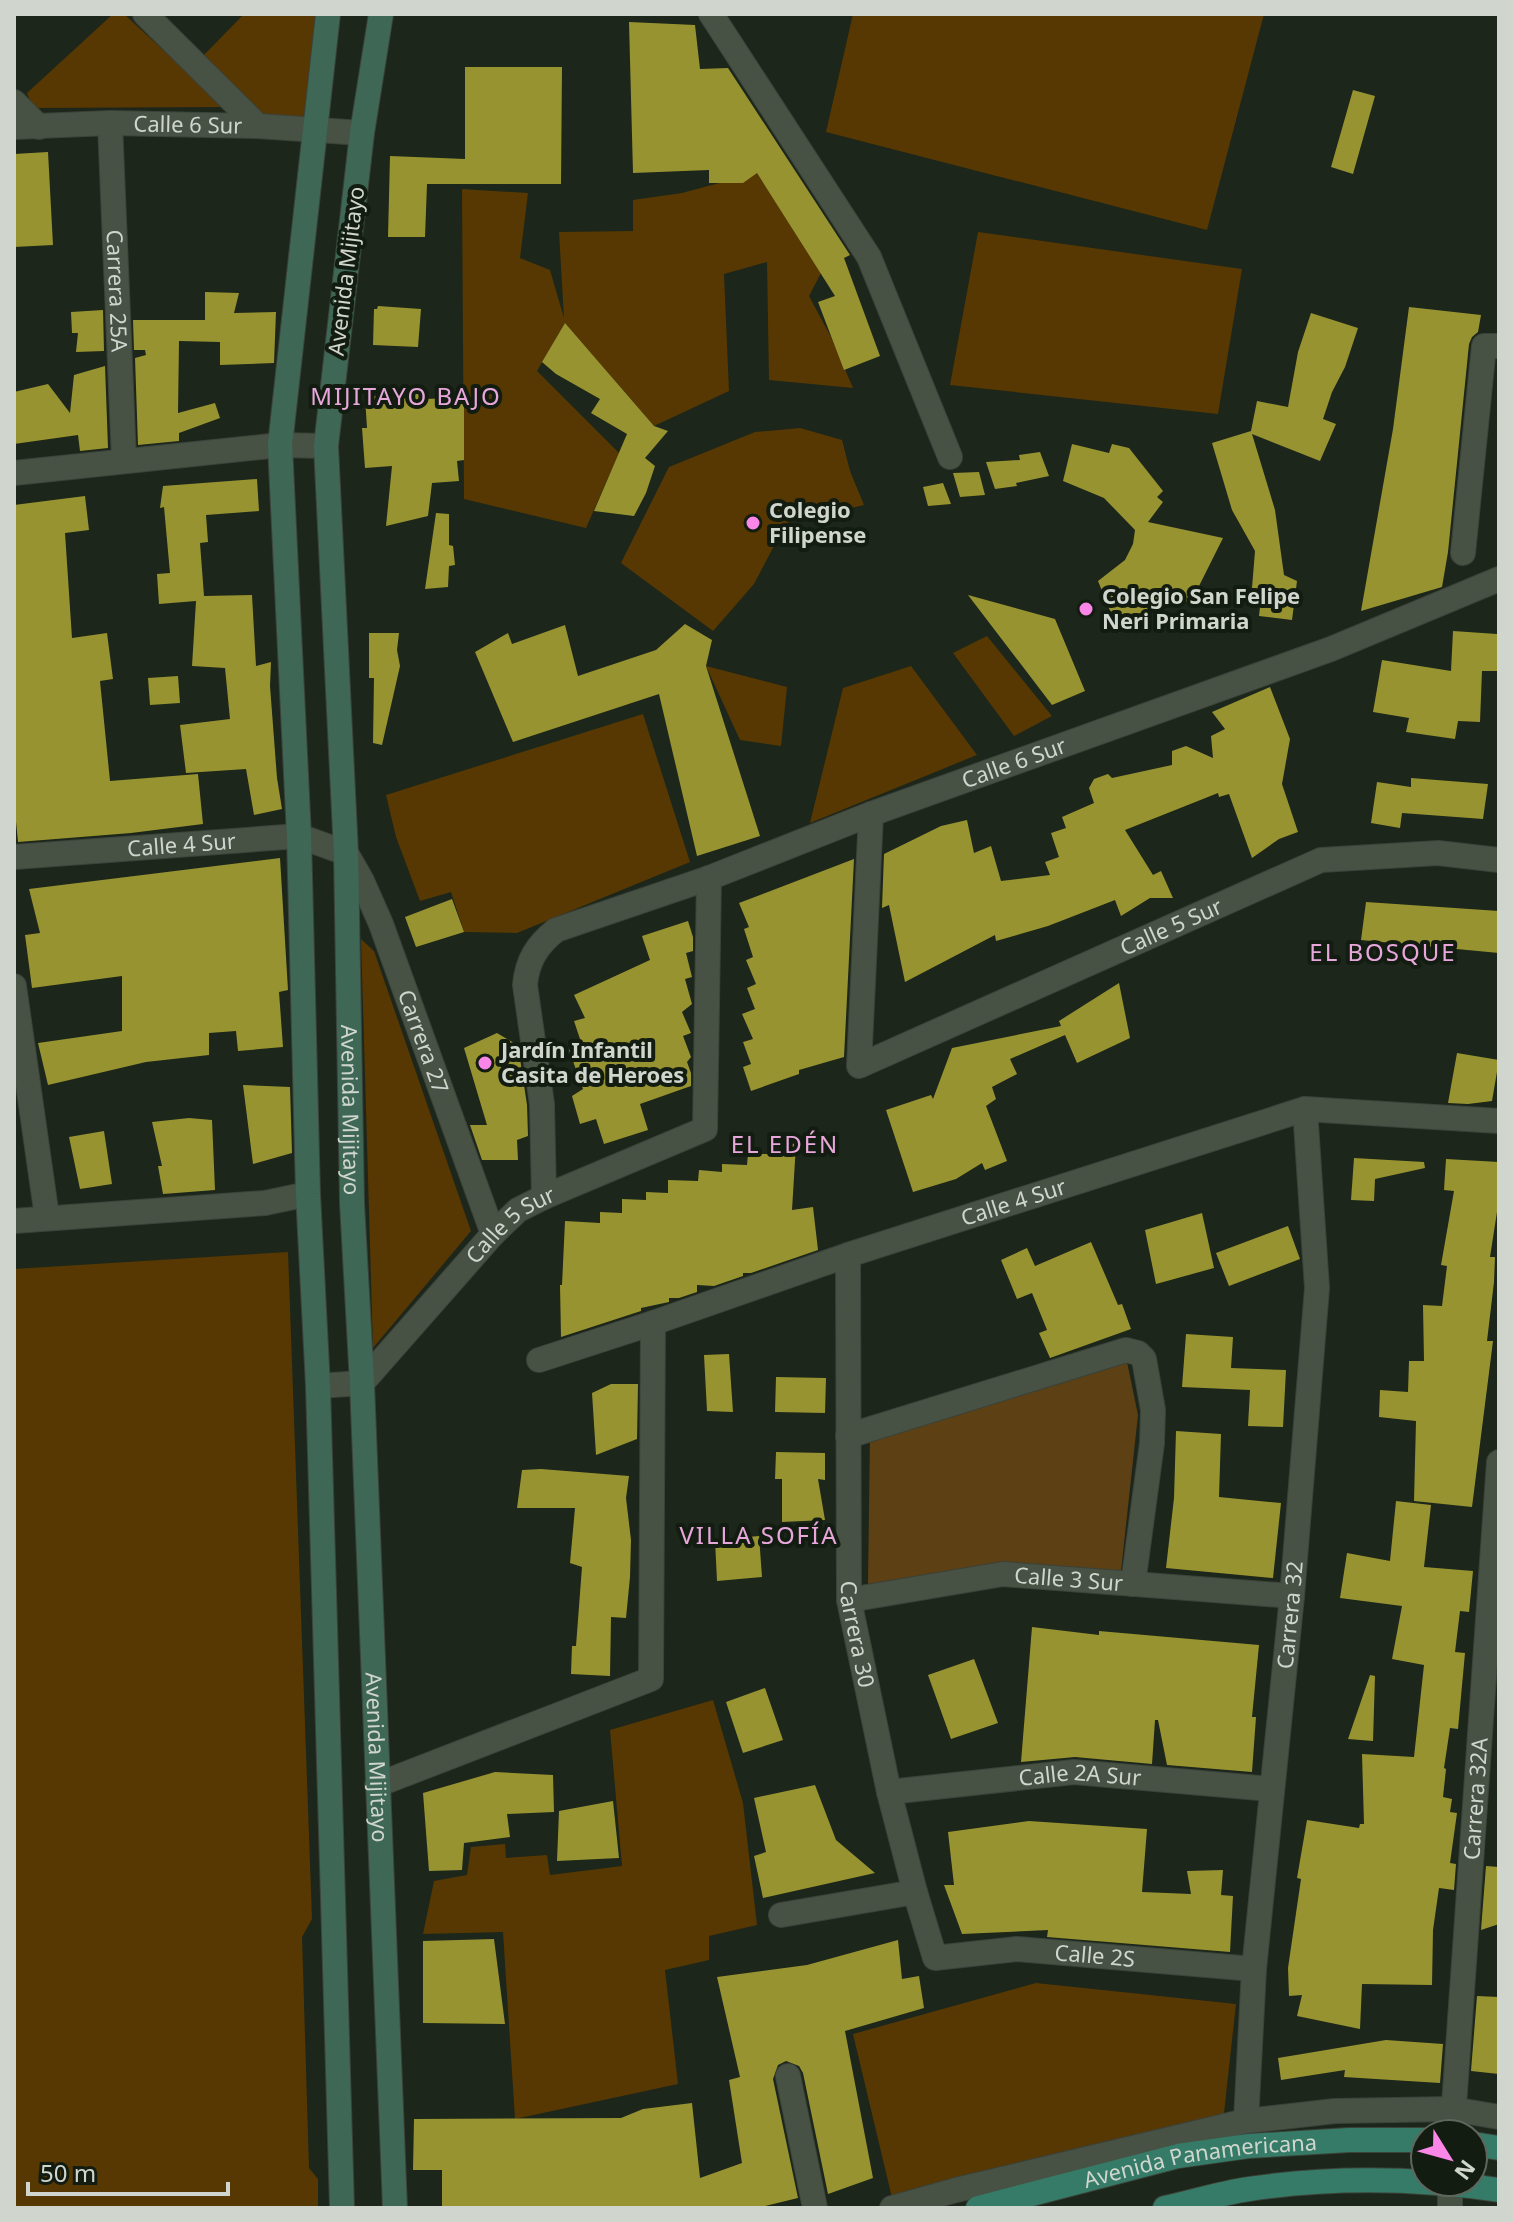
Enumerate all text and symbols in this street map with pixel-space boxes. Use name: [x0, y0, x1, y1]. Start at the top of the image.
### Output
street label: Calle 6 Sur: [133, 107, 243, 140]
street label: Avenida Mijitayo: [320, 185, 370, 357]
street label: Carrera 25A: [100, 229, 136, 354]
district label: MIJITAYO BAJO: [310, 379, 502, 412]
place label: Colegio Filipense: [769, 494, 866, 549]
marker: Colegio Filipense: [744, 514, 762, 532]
place label: Colegio San Felipe Neri Primaria: [1102, 580, 1300, 635]
marker: Colegio San Felipe Neri Primaria: [1077, 600, 1095, 618]
street label: Calle 6 Sur: [957, 729, 1070, 794]
street label: Calle 4 Sur: [126, 825, 237, 863]
street label: Calle 5 Sur: [1115, 890, 1227, 962]
district label: EL BOSQUE: [1309, 935, 1457, 968]
street label: Carrera 27: [392, 985, 457, 1097]
street label: Avenida Mijitayo: [335, 1024, 368, 1195]
place label: Jardín Infantil Casita de Heroes: [499, 1034, 684, 1089]
marker: Jardín Infantil Casita de Heroes: [476, 1054, 494, 1072]
district label: EL EDÉN: [731, 1127, 839, 1160]
street label: Calle 4 Sur: [957, 1170, 1070, 1232]
street label: Calle 5 Sur: [458, 1178, 559, 1269]
district label: VILLA SOFÍA: [679, 1518, 839, 1551]
street label: Calle 3 Sur: [1013, 1559, 1124, 1597]
street label: Carrera 32: [1269, 1560, 1309, 1670]
street label: Carrera 30: [834, 1581, 883, 1690]
street label: Avenida Mijitayo: [360, 1672, 396, 1843]
street label: Carrera 32A: [1455, 1736, 1494, 1861]
street label: Calle 2A Sur: [1017, 1756, 1143, 1792]
street label: Calle 2S: [1054, 1936, 1136, 1973]
north arrow: [1409, 2118, 1489, 2198]
street label: Avenida Panamericana: [1080, 2126, 1318, 2194]
scale bar: [28, 2146, 228, 2196]
text: N: [1448, 2154, 1483, 2187]
text: 50 m: [40, 2156, 96, 2189]

